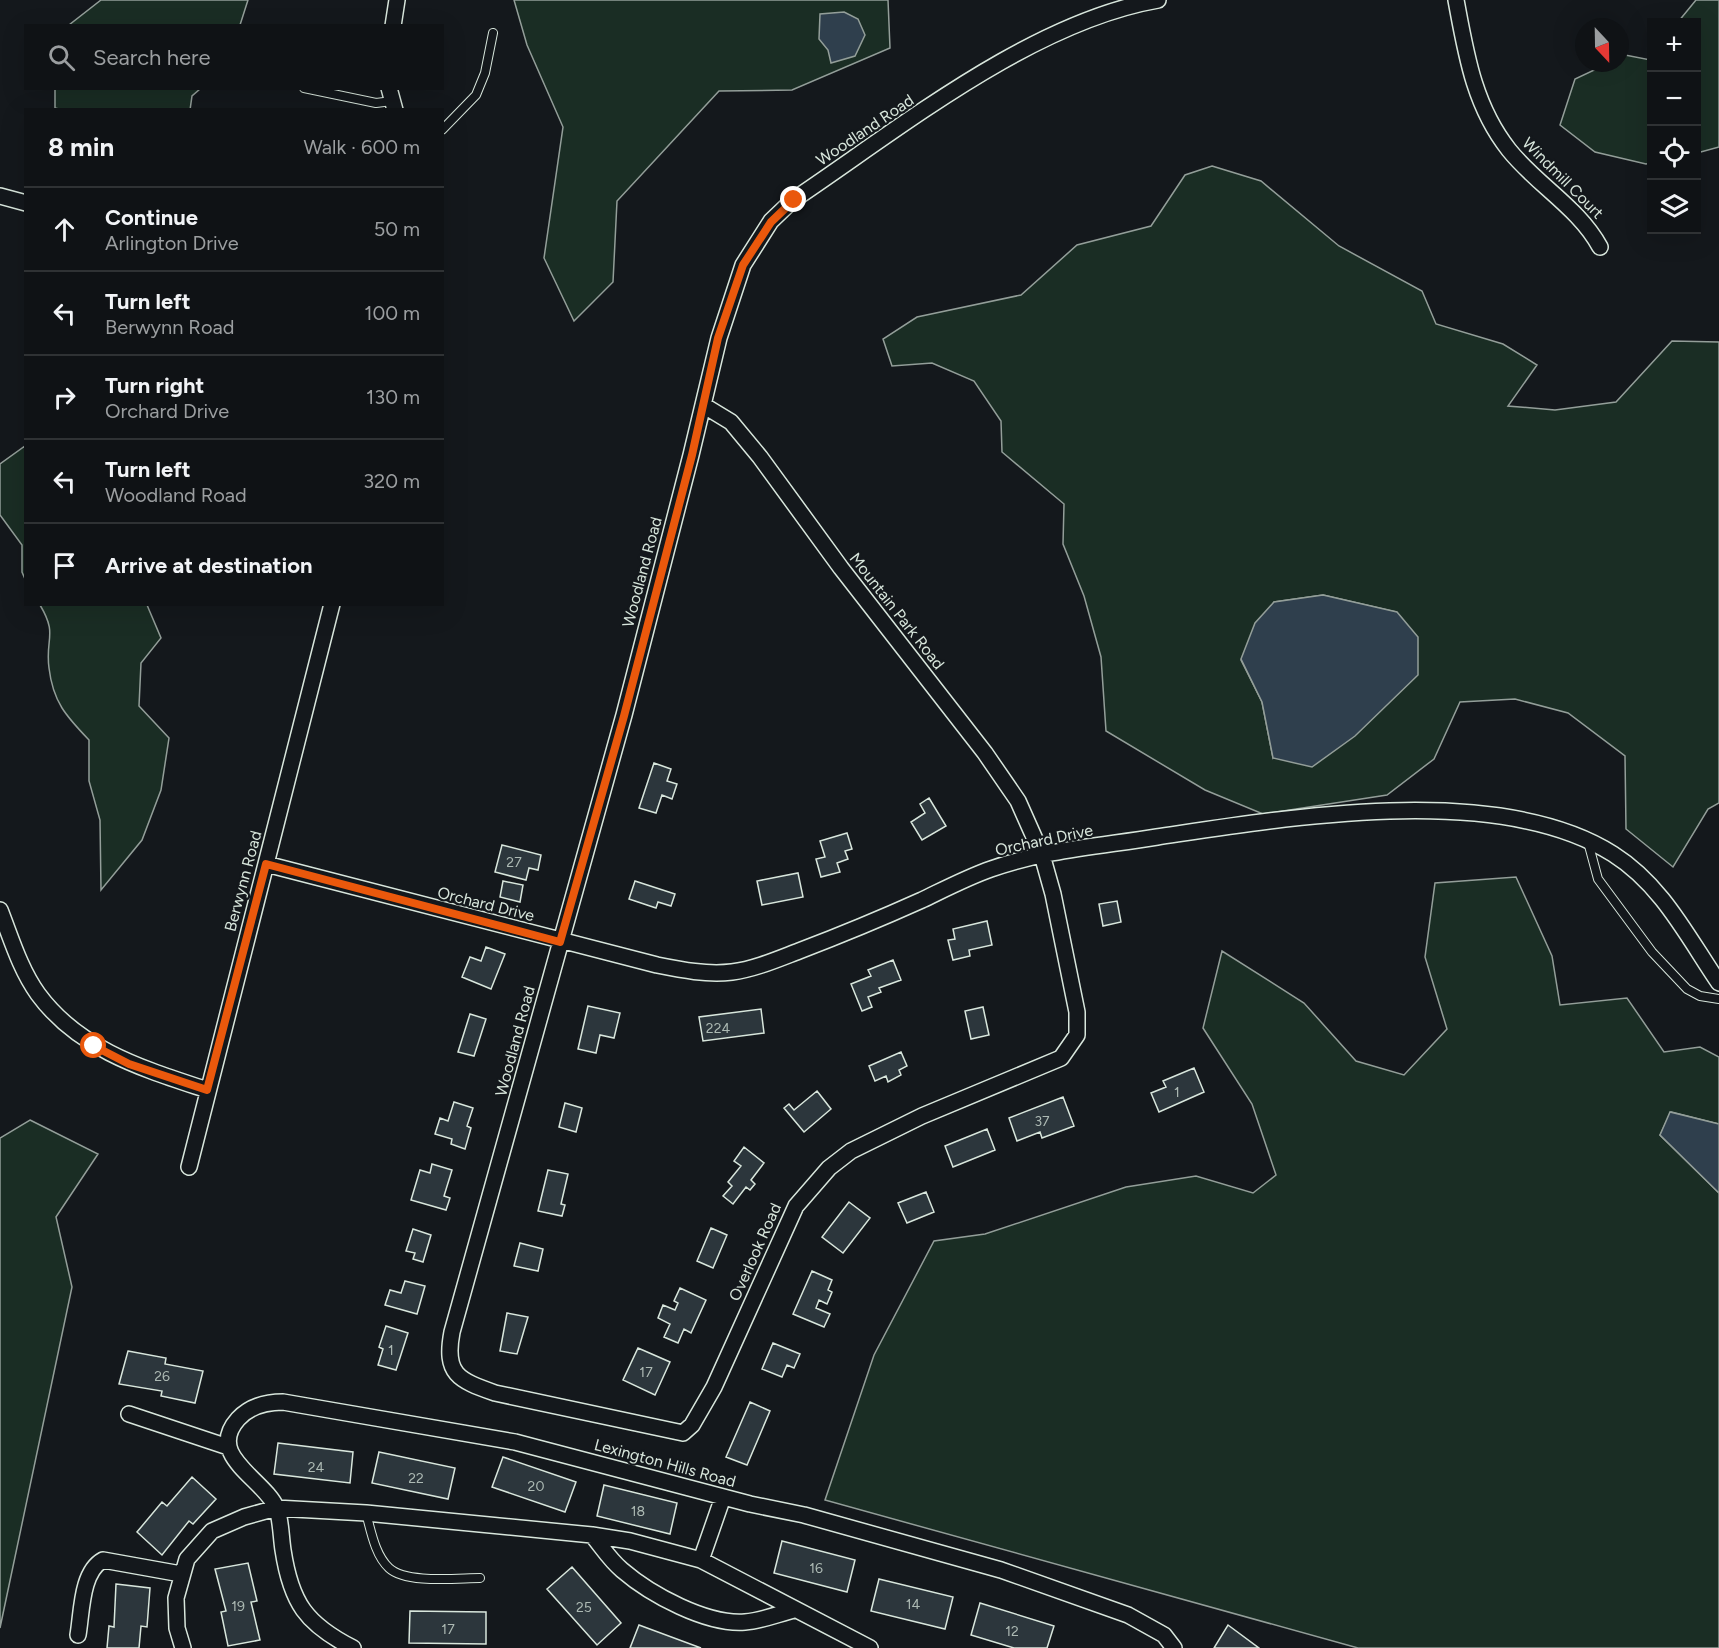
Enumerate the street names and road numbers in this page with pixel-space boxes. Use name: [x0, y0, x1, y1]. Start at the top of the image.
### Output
street label: Woodland Road: [813, 90, 917, 170]
street label: Windmill Court: [1518, 133, 1608, 223]
street label: Woodland Road: [618, 515, 666, 629]
street label: Mountain Park Road: [846, 549, 948, 673]
street label: Orchard Drive: [993, 820, 1095, 860]
street label: Berwynn Road: [220, 829, 266, 933]
street label: Orchard Drive: [436, 883, 537, 925]
street label: Woodland Road: [491, 984, 539, 1098]
street label: Overlook Road: [725, 1200, 785, 1304]
street label: Lexington Hills Road: [592, 1435, 738, 1491]

